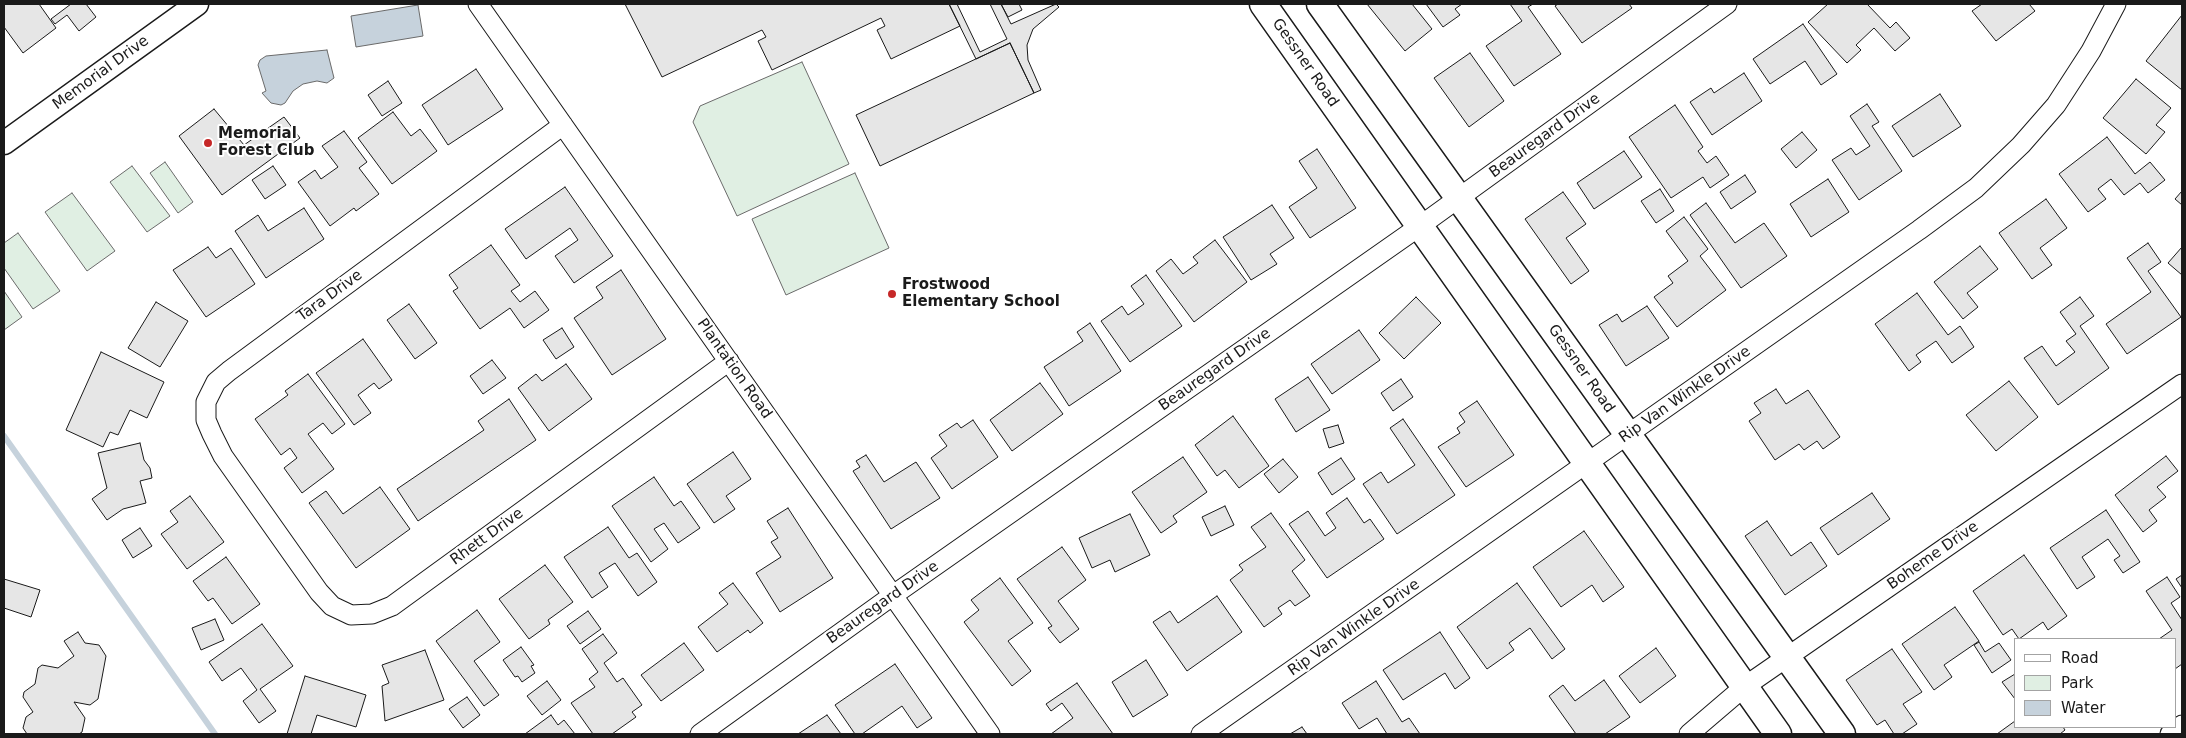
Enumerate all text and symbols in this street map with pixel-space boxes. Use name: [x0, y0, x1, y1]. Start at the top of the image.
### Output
street label: Gessner Road: [1268, 15, 1342, 111]
street label: Memorial Drive: [49, 32, 153, 114]
street label: Beauregard Drive: [1486, 90, 1604, 182]
place label: Memorial Forest Club: [218, 125, 314, 160]
marker: Memorial Forest Club: [202, 137, 214, 149]
street label: Tara Drive: [294, 266, 366, 326]
place label: Frostwood Elementary School: [902, 276, 1060, 311]
marker: Frostwood Elementary School: [886, 288, 898, 300]
street label: Plantation Road: [693, 315, 775, 423]
street label: Gessner Road: [1544, 321, 1618, 417]
street label: Beauregard Drive: [1156, 325, 1274, 415]
street label: Rip Van Winkle Drive: [1616, 343, 1754, 447]
street label: Rhett Drive: [447, 505, 527, 569]
street label: Boheme Drive: [1884, 518, 1982, 594]
street label: Beauregard Drive: [824, 558, 942, 648]
street label: Rip Van Winkle Drive: [1285, 576, 1423, 680]
legend: [2014, 638, 2176, 728]
text: Road: [2061, 649, 2099, 667]
text: Park: [2061, 674, 2093, 692]
text: Water: [2061, 699, 2105, 717]

